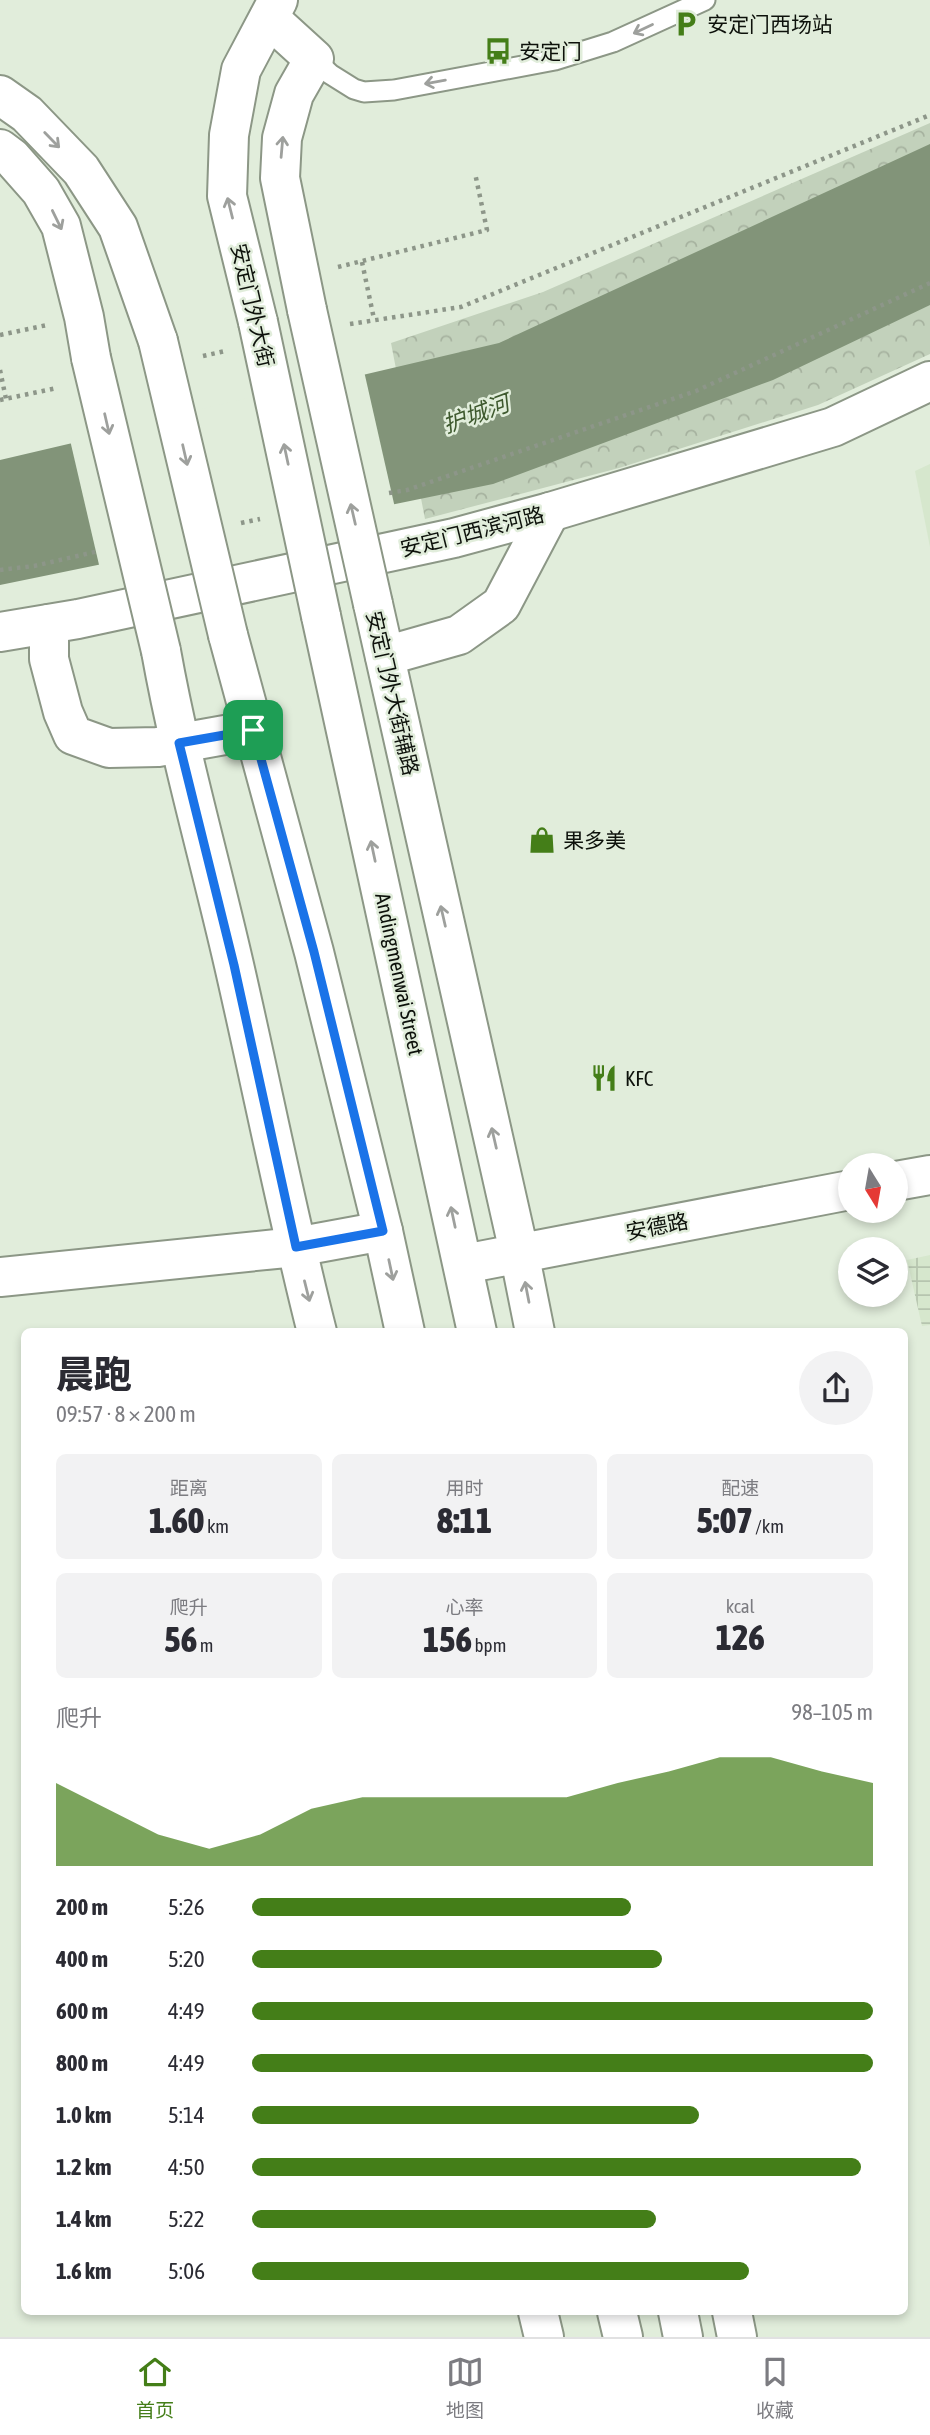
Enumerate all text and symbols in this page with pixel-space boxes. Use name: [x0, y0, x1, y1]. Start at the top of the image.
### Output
parking icon: 安定门西场站: [671, 9, 701, 39]
place label: 安定门西场站: [707, 12, 833, 36]
one-way arrow: [632, 23, 653, 36]
bus stop icon: 安定门: [483, 36, 513, 66]
place label: 安定门: [519, 39, 582, 63]
one-way arrow: [424, 76, 447, 89]
one-way arrow: [43, 131, 60, 148]
one-way arrow: [276, 136, 289, 159]
one-way arrow: [223, 197, 236, 220]
one-way arrow: [51, 209, 65, 230]
street label: 安定门外大街: [227, 241, 279, 369]
water label: 护城河: [439, 389, 517, 438]
one-way arrow: [100, 412, 114, 435]
one-way arrow: [279, 443, 293, 466]
one-way arrow: [179, 444, 192, 466]
street label: 安定门西滨河路: [398, 502, 546, 560]
one-way arrow: [345, 503, 359, 526]
street label: 安定门外大街辅路: [362, 608, 424, 778]
pin: [223, 700, 283, 760]
icon: arrive: [234, 711, 272, 749]
shop icon: 果多美: [527, 825, 557, 855]
place label: 果多美: [563, 828, 626, 852]
one-way arrow: [365, 840, 379, 863]
street label: Andingmenwai Street: [371, 891, 429, 1057]
one-way arrow: [436, 905, 450, 928]
restaurant icon: KFC: [589, 1063, 619, 1093]
place label: KFC: [625, 1066, 654, 1090]
one-way arrow: [486, 1127, 500, 1150]
north arrow: [838, 1153, 908, 1223]
map controls: [838, 1153, 908, 1307]
one-way arrow: [446, 1206, 460, 1229]
street label: 安德路: [624, 1208, 690, 1244]
button: layers: [838, 1237, 908, 1307]
one-way arrow: [385, 1258, 399, 1281]
one-way arrow: [301, 1279, 314, 1301]
one-way arrow: [520, 1281, 534, 1304]
button: share: [799, 1351, 873, 1425]
text: 晨跑: [56, 1353, 132, 1396]
text: 09:57 · 8 × 200 m: [56, 1401, 196, 1427]
text: 距离: [170, 1477, 208, 1499]
text: 用时: [445, 1477, 484, 1499]
text: 配速: [721, 1477, 759, 1499]
text: 1.60: [149, 1500, 204, 1540]
text: 8:11: [437, 1500, 492, 1540]
text: 5:07: [696, 1500, 753, 1540]
text: km: [204, 1515, 229, 1537]
text: /km: [753, 1515, 784, 1537]
text: kcal: [726, 1595, 755, 1617]
text: 爬升: [170, 1596, 208, 1618]
text: 心率: [445, 1596, 484, 1618]
text: 126: [715, 1617, 765, 1657]
text: 56: [164, 1619, 197, 1659]
text: 156: [423, 1619, 472, 1659]
text: m: [197, 1634, 213, 1656]
text: bpm: [472, 1634, 506, 1656]
text: 98–105 m: [791, 1699, 873, 1725]
text: 爬升: [56, 1705, 102, 1731]
text: 200 m: [56, 1894, 108, 1920]
text: 5:26: [168, 1894, 205, 1920]
text: 400 m: [56, 1946, 108, 1972]
text: 5:20: [168, 1946, 205, 1972]
text: 600 m: [56, 1998, 108, 2024]
text: 4:49: [168, 1998, 205, 2024]
text: 800 m: [56, 2050, 108, 2076]
text: 4:49: [168, 2050, 205, 2076]
text: 1.0 km: [56, 2102, 112, 2128]
text: 5:14: [168, 2102, 205, 2128]
text: 1.2 km: [56, 2154, 112, 2180]
text: 4:50: [168, 2154, 205, 2180]
text: 1.4 km: [56, 2206, 112, 2232]
text: 5:22: [168, 2206, 205, 2232]
text: 1.6 km: [56, 2258, 112, 2284]
text: 5:06: [168, 2258, 205, 2284]
tab: 首页: [136, 2353, 174, 2422]
tab: 地图: [446, 2353, 484, 2422]
tab: 收藏: [756, 2353, 794, 2422]

